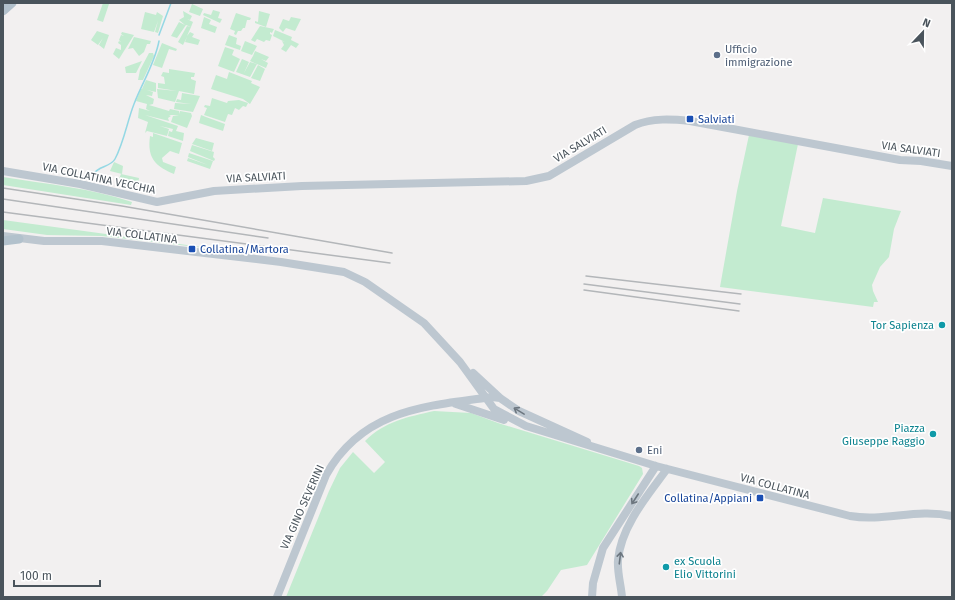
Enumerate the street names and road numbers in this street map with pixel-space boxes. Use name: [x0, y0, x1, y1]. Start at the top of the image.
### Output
street label: VIA SALVIATI: [551, 124, 609, 165]
street label: VIA SALVIATI: [881, 139, 941, 160]
street label: VIA COLLATINA VECCHIA: [41, 160, 157, 197]
street label: VIA SALVIATI: [226, 169, 286, 186]
street label: VIA COLLATINA: [106, 225, 179, 246]
street label: VIA GINO SEVERINI: [278, 463, 327, 552]
street label: VIA COLLATINA: [739, 471, 812, 502]

